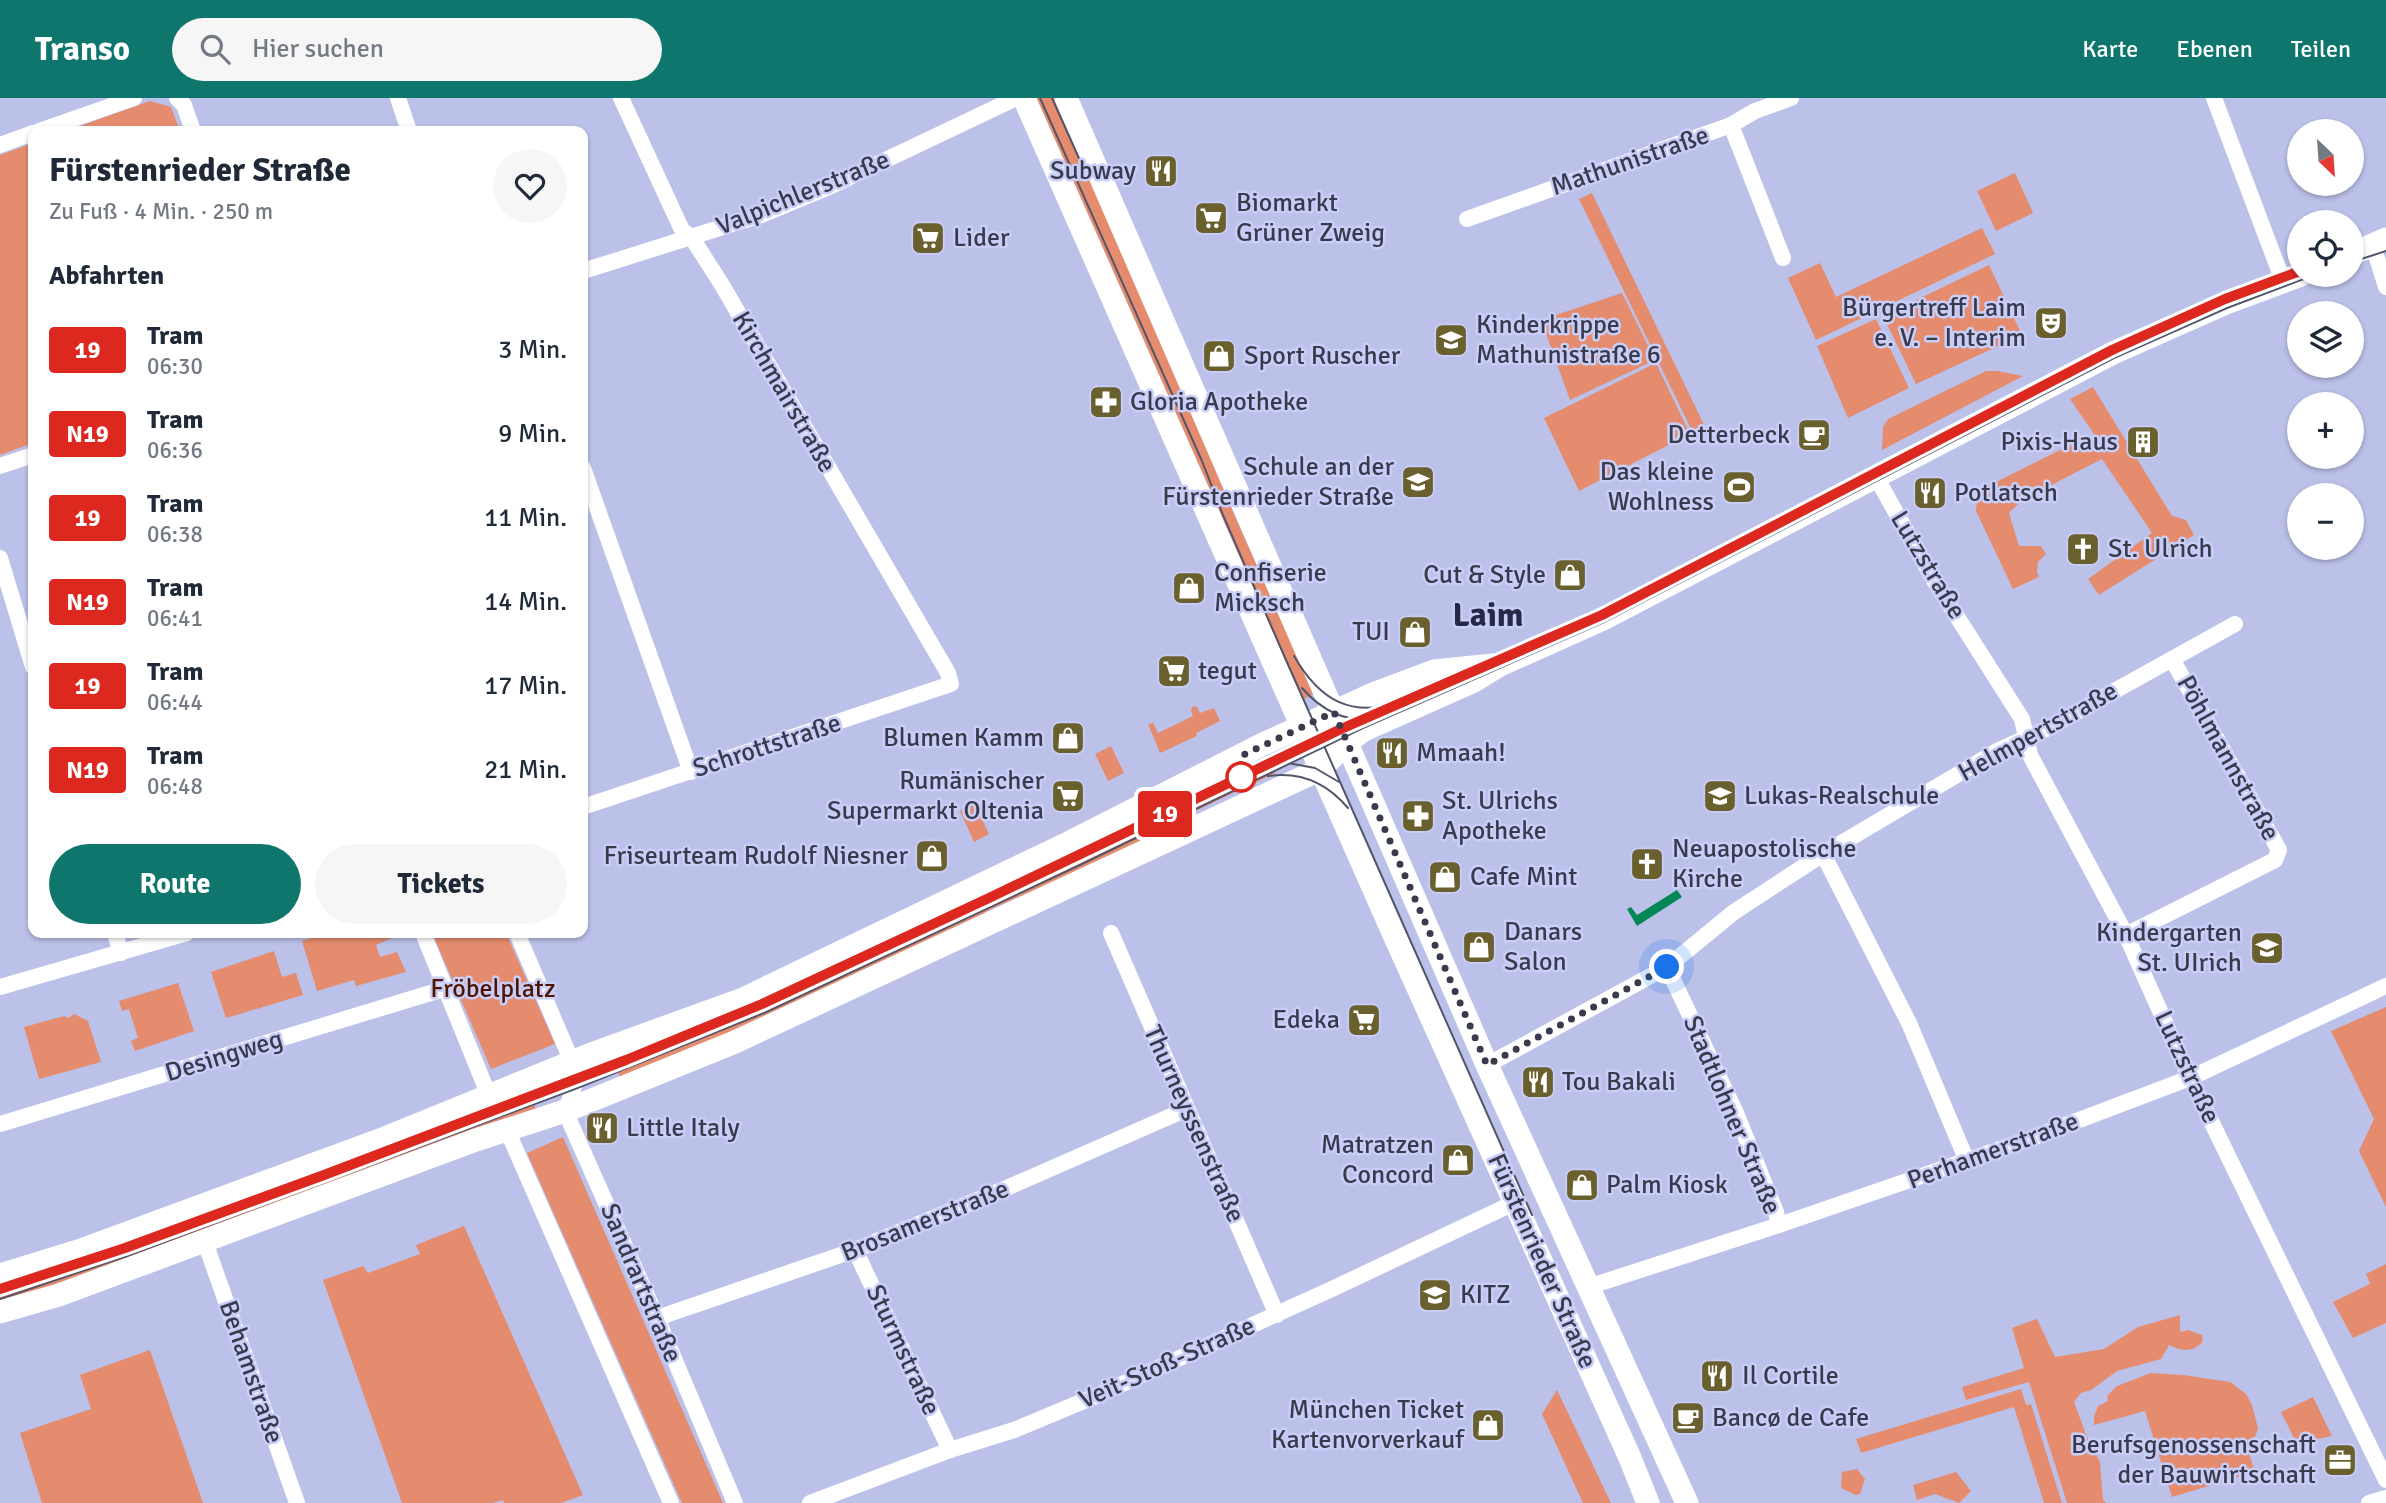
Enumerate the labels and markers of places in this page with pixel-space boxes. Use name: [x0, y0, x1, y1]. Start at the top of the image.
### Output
restaurant icon: Subway: [1142, 152, 1180, 190]
place label: Subway: [1050, 155, 1136, 187]
place label: Biomarkt Grüner Zweig: [1236, 187, 1385, 249]
supermarket icon: Biomarkt Grüner Zweig: [1192, 199, 1230, 237]
supermarket icon: Lider: [909, 219, 947, 257]
place label: Lider: [953, 222, 1010, 254]
place label: Bürgertreff Laim e. V. – Interim: [1842, 292, 2026, 354]
theatre icon: Bürgertreff Laim e. V. – Interim: [2032, 304, 2070, 342]
place label: Kinderkrippe Mathunistraße 6: [1476, 309, 1661, 371]
school or university icon: Kinderkrippe Mathunistraße 6: [1432, 321, 1470, 359]
shop icon: Sport Ruscher: [1200, 337, 1238, 375]
place label: Sport Ruscher: [1244, 340, 1401, 372]
pharmacy icon: Gloria Apotheke: [1087, 383, 1125, 421]
place label: Gloria Apotheke: [1130, 386, 1308, 418]
cafe icon: Detterbeck: [1795, 416, 1833, 454]
place label: Detterbeck: [1668, 419, 1790, 451]
building icon: Pixis-Haus: [2124, 423, 2162, 461]
place label: Pixis-Haus: [2000, 426, 2118, 458]
place label: Schule an der Fürstenrieder Straße: [1162, 451, 1394, 513]
place label: Das kleine Wohlness: [1600, 456, 1714, 518]
school or university icon: Schule an der Fürstenrieder Straße: [1399, 463, 1437, 501]
sports icon: Das kleine Wohlness: [1720, 468, 1758, 506]
restaurant icon: Potlatsch: [1911, 474, 1949, 512]
place label: Potlatsch: [1954, 477, 2058, 509]
church icon: St. Ulrich: [2064, 530, 2102, 568]
place label: St. Ulrich: [2108, 533, 2213, 565]
shop icon: Cut & Style: [1551, 556, 1589, 594]
place label: Confiserie Micksch: [1214, 557, 1327, 619]
place label: Cut & Style: [1423, 559, 1546, 591]
shop icon: Confiserie Micksch: [1170, 569, 1208, 607]
shop icon: TUI: [1396, 613, 1434, 651]
place label: TUI: [1352, 616, 1390, 648]
supermarket icon: tegut: [1155, 652, 1193, 690]
place label: tegut: [1198, 655, 1257, 687]
shop icon: Blumen Kamm: [1049, 719, 1087, 757]
place label: Blumen Kamm: [883, 722, 1044, 754]
restaurant icon: Mmaah!: [1373, 734, 1411, 772]
place label: Mmaah!: [1416, 737, 1506, 769]
unlabelled marker: [1226, 762, 1256, 792]
place label: Rumänischer Supermarkt Oltenia: [827, 765, 1044, 827]
supermarket icon: Rumänischer Supermarkt Oltenia: [1049, 777, 1087, 815]
school or university icon: Lukas-Realschule: [1701, 777, 1739, 815]
place label: Lukas-Realschule: [1744, 780, 1939, 812]
place label: St. Ulrichs Apotheke: [1442, 785, 1558, 847]
pharmacy icon: St. Ulrichs Apotheke: [1399, 797, 1437, 835]
place label: Neuapostolische Kirche: [1672, 833, 1857, 895]
shop icon: Friseurteam Rudolf Niesner: [913, 837, 951, 875]
place label: Friseurteam Rudolf Niesner: [603, 840, 908, 872]
church icon: Neuapostolische Kirche: [1628, 845, 1666, 883]
shop icon: Cafe Mint: [1426, 858, 1464, 896]
place label: Cafe Mint: [1470, 861, 1577, 893]
place label: Danars Salon: [1504, 916, 1582, 978]
place label: Kindergarten St. UIrich: [2096, 917, 2242, 979]
shop icon: Danars Salon: [1460, 928, 1498, 966]
school or university icon: Kindergarten St. UIrich: [2248, 929, 2286, 967]
supermarket icon: Edeka: [1345, 1001, 1383, 1039]
place label: Edeka: [1273, 1004, 1340, 1036]
restaurant icon: Tou Bakali: [1519, 1063, 1557, 1101]
place label: Tou Bakali: [1562, 1066, 1676, 1098]
restaurant icon: Little Italy: [583, 1109, 621, 1147]
place label: Little Italy: [626, 1112, 740, 1144]
place label: Matratzen Concord: [1321, 1129, 1434, 1191]
shop icon: Matratzen Concord: [1439, 1141, 1477, 1179]
shop icon: Palm Kiosk: [1563, 1166, 1601, 1204]
place label: Palm Kiosk: [1606, 1169, 1728, 1201]
school or university icon: KITZ: [1416, 1276, 1454, 1314]
place label: KITZ: [1460, 1279, 1511, 1311]
restaurant icon: Il Cortile: [1698, 1357, 1736, 1395]
place label: Il Cortile: [1742, 1360, 1839, 1392]
place label: München Ticket Kartenvorverkauf: [1271, 1394, 1465, 1456]
cafe icon: Bancø de Cafe: [1669, 1399, 1707, 1437]
place label: Bancø de Cafe: [1712, 1402, 1869, 1434]
shop icon: München Ticket Kartenvorverkauf: [1469, 1406, 1507, 1444]
place label: Berufsgenossenschaft der Bauwirtschaft: [2071, 1429, 2316, 1491]
office icon: Berufsgenossenschaft der Bauwirtschaft: [2321, 1441, 2359, 1479]

